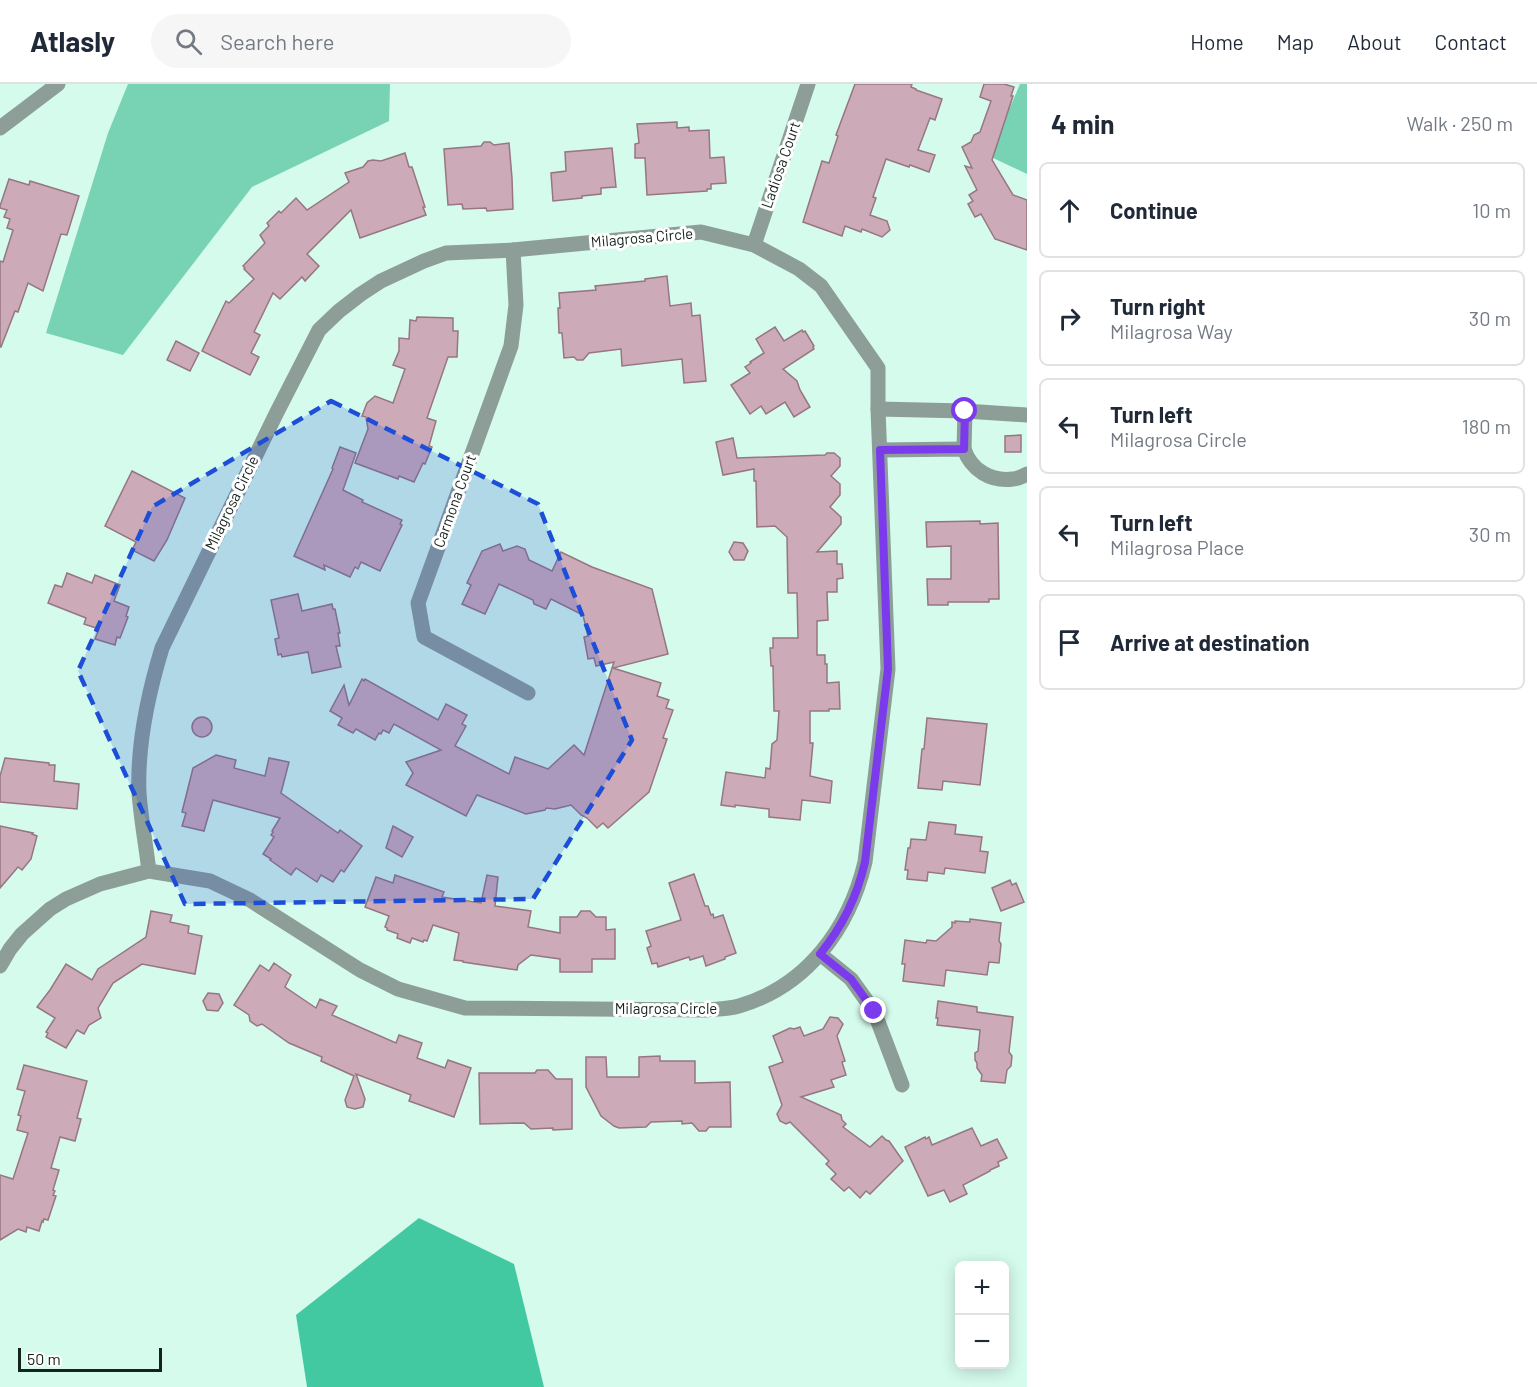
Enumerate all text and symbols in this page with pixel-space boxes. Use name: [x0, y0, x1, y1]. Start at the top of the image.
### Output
search box: [151, 14, 571, 68]
text: Atlasly: [30, 24, 115, 58]
icon: search: [172, 25, 205, 58]
text: Search here: [220, 28, 335, 54]
text: Home: [1190, 29, 1244, 54]
text: Map: [1277, 29, 1314, 54]
text: About: [1347, 29, 1402, 54]
text: Contact: [1435, 29, 1507, 54]
text: 4 min: [1051, 108, 1115, 139]
text: Walk · 250 m: [1407, 111, 1513, 135]
street label: Ladiosa Court: [757, 119, 803, 210]
icon: ahead: [1053, 194, 1086, 227]
text: Continue: [1110, 197, 1198, 223]
text: 10 m: [1472, 198, 1511, 222]
street label: Milagrosa Circle: [590, 224, 694, 250]
text: Turn right: [1110, 293, 1205, 319]
icon: right: [1053, 302, 1086, 335]
text: 30 m: [1469, 306, 1511, 330]
text: Milagrosa Way: [1110, 319, 1233, 343]
route start: [951, 397, 977, 423]
text: Turn left: [1110, 401, 1193, 427]
icon: left: [1053, 410, 1086, 443]
text: 180 m: [1462, 414, 1511, 438]
text: Milagrosa Circle: [1110, 427, 1247, 451]
street label: Milagrosa Circle: [201, 452, 262, 553]
street label: Carmona Court: [429, 452, 479, 550]
text: Turn left: [1110, 509, 1193, 535]
icon: left: [1053, 518, 1086, 551]
text: 30 m: [1469, 522, 1511, 546]
text: Milagrosa Place: [1110, 535, 1245, 559]
icon: arrive: [1053, 626, 1086, 659]
text: Arrive at destination: [1110, 629, 1309, 655]
route end: [860, 997, 886, 1023]
street label: Milagrosa Circle: [615, 999, 717, 1017]
map controls: [955, 1261, 1009, 1369]
button: +: [955, 1261, 1009, 1315]
button: −: [955, 1315, 1009, 1369]
scale bar: [18, 1345, 162, 1372]
text: 50 m: [27, 1349, 61, 1368]

